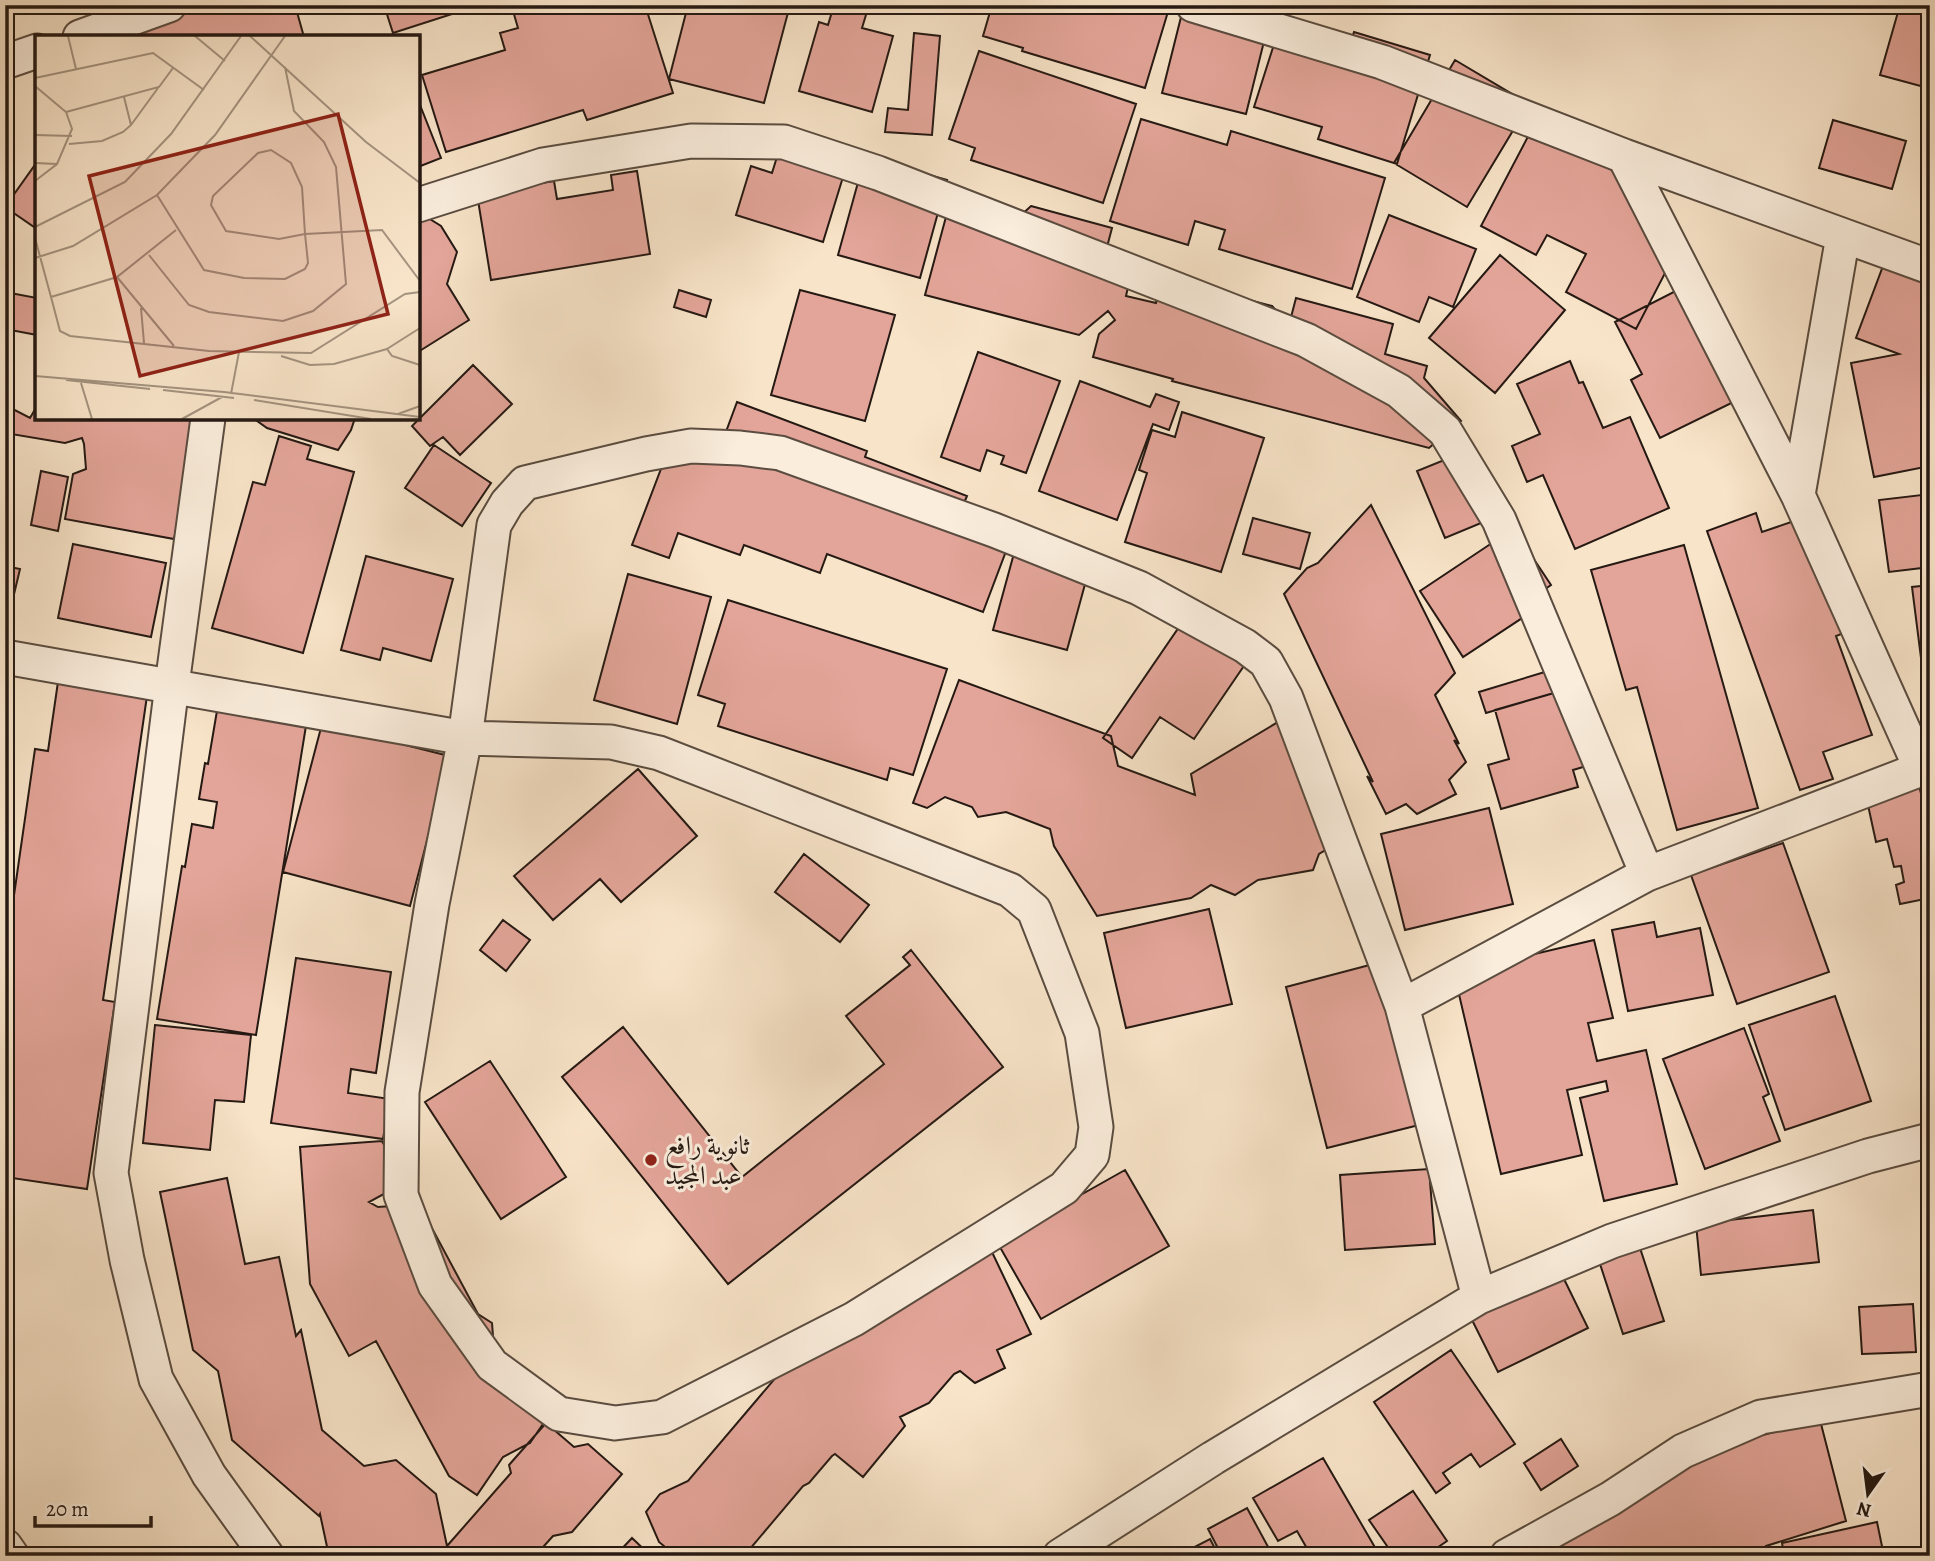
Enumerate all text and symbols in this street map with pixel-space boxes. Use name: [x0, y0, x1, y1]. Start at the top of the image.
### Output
inset map: [35, 35, 420, 420]
place label: ثانوية رافع عبد المجيد: [665, 1128, 750, 1193]
marker: ثانوية رافع عبد المجيد: [643, 1152, 659, 1168]
north arrow: [1834, 1460, 1904, 1530]
scale bar: [35, 1484, 150, 1528]
text: 20 m: [46, 1495, 89, 1523]
text: N: [1854, 1495, 1874, 1524]

